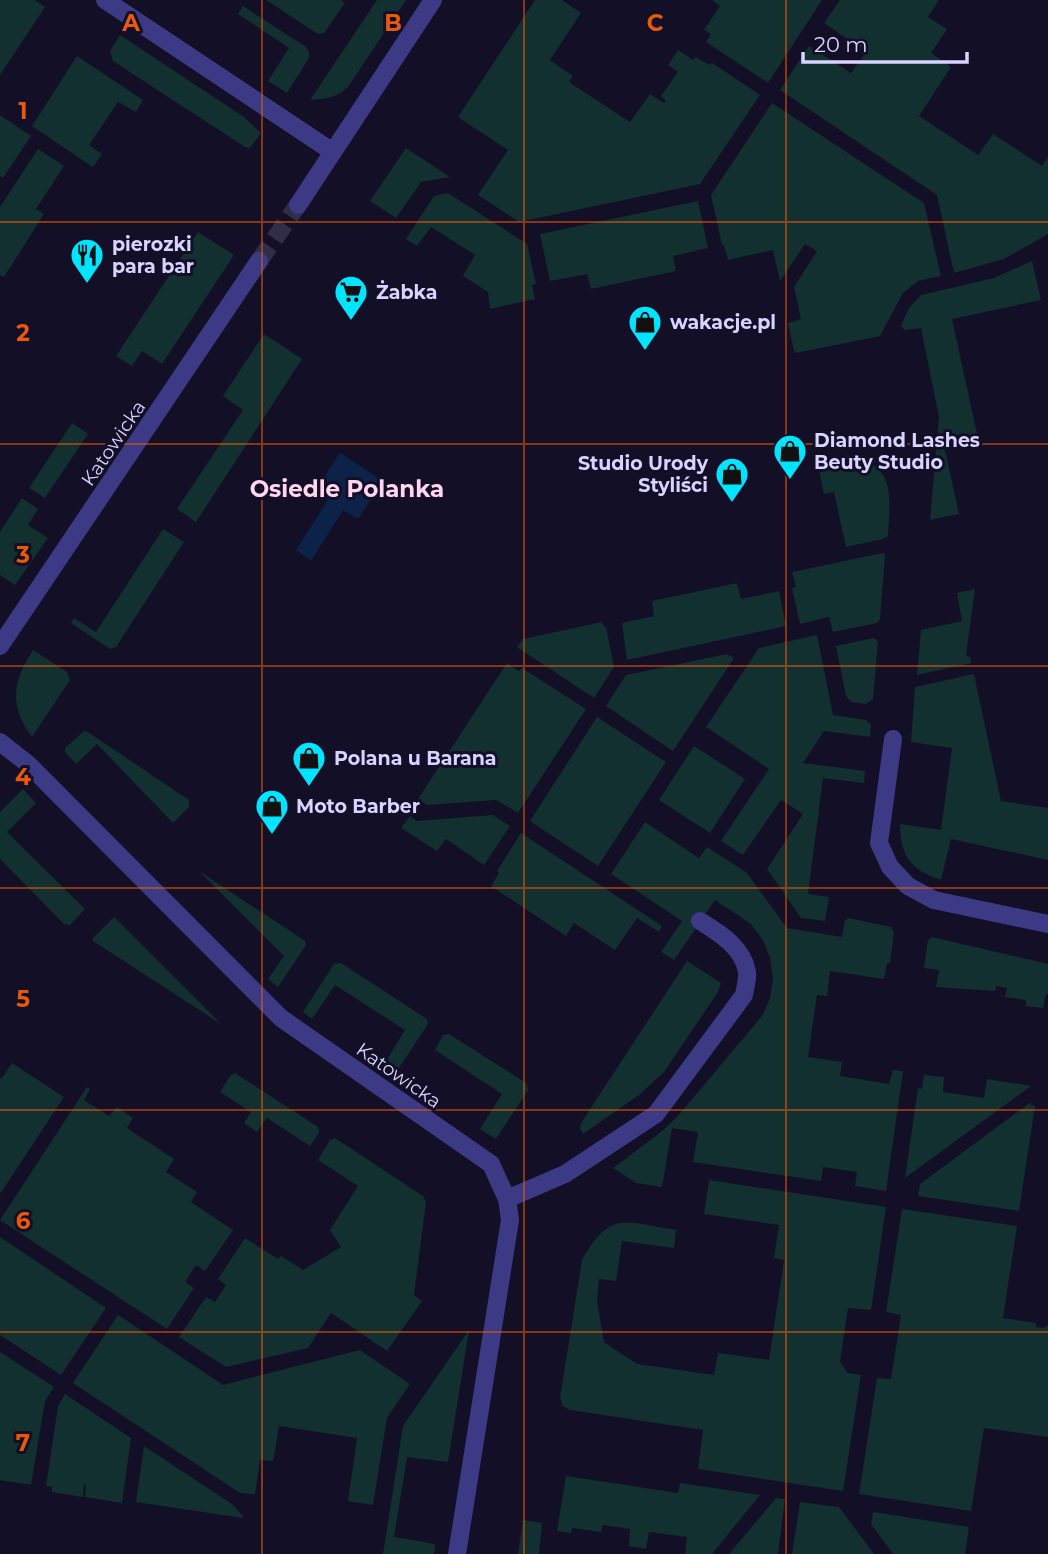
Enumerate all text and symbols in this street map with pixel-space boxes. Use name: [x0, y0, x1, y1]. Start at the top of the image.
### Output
text: A: [121, 9, 140, 37]
text: B: [384, 9, 402, 37]
text: C: [647, 9, 664, 37]
scale bar: [803, 21, 968, 65]
text: 20 m: [814, 32, 868, 57]
text: 1: [18, 97, 28, 125]
place label: pierozki para bar: [112, 233, 194, 278]
restaurant icon: pierozki para bar: [68, 236, 106, 285]
supermarket icon: Żabka: [332, 273, 370, 322]
place label: Żabka: [376, 280, 438, 304]
shop icon: wakacje.pl: [626, 303, 664, 352]
place label: wakacje.pl: [670, 311, 776, 334]
text: 2: [16, 319, 30, 347]
street label: Katowicka: [76, 396, 150, 490]
place label: Diamond Lashes Beuty Studio: [814, 429, 980, 474]
shop icon: Diamond Lashes Beuty Studio: [771, 432, 809, 481]
place label: Studio Urody Styliści: [578, 452, 709, 497]
shop icon: Studio Urody Styliści: [713, 455, 751, 504]
district label: Osiedle Polanka: [250, 475, 444, 503]
text: 3: [15, 541, 30, 569]
shop icon: Polana u Barana: [290, 739, 328, 788]
place label: Polana u Barana: [334, 747, 497, 770]
text: 4: [15, 763, 31, 791]
shop icon: Moto Barber: [253, 787, 291, 836]
place label: Moto Barber: [296, 795, 420, 818]
text: 5: [16, 985, 30, 1013]
street label: Katowicka: [352, 1038, 446, 1113]
text: 6: [16, 1207, 31, 1235]
text: 7: [16, 1429, 30, 1457]

